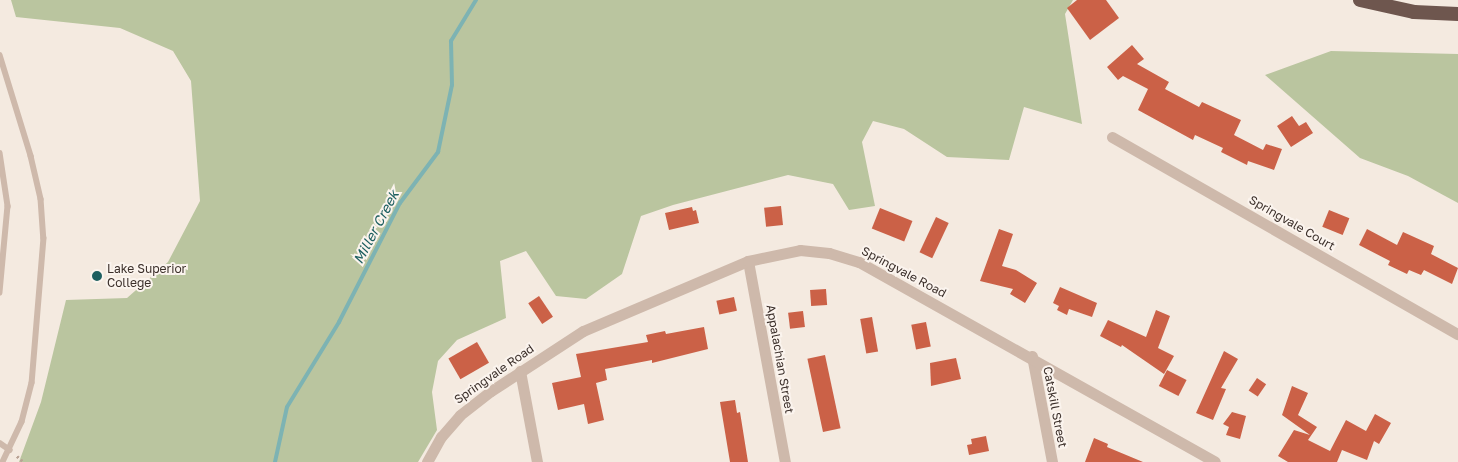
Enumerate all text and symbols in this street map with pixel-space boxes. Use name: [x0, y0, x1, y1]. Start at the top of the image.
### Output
water label: Miller Creek: [350, 187, 402, 267]
street label: Springvale Court: [1246, 193, 1338, 253]
street label: Springvale Road: [859, 244, 949, 300]
place label: Lake Superior College: [107, 262, 186, 290]
marker: Lake Superior College: [91, 270, 103, 282]
street label: Appalachian Street: [763, 304, 797, 414]
street label: Springvale Road: [451, 341, 537, 407]
street label: Catskill Street: [1040, 365, 1070, 449]

